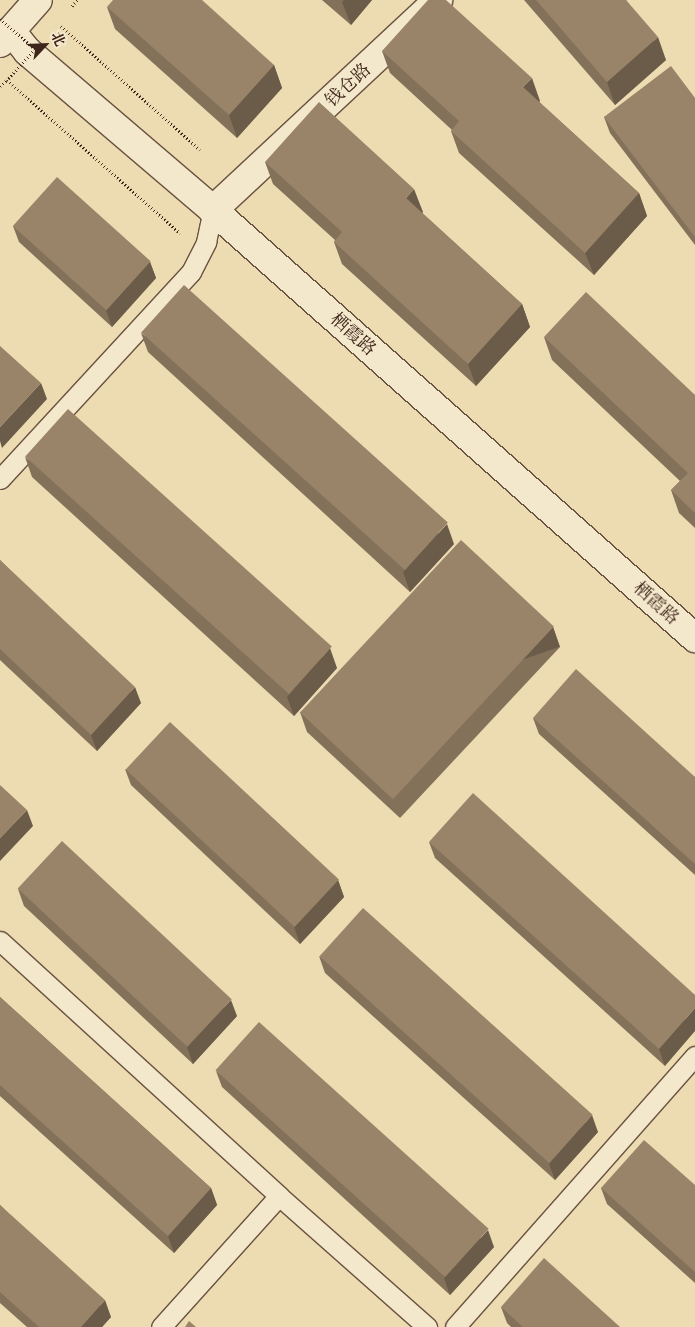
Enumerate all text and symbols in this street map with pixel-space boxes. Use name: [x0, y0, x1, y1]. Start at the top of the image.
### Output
north arrow: [20, 20, 70, 70]
text: 北: [47, 28, 71, 49]
street label: 钱仓路: [321, 59, 375, 111]
street label: 栖霞路: [326, 308, 380, 360]
street label: 栖霞路: [629, 577, 683, 629]

